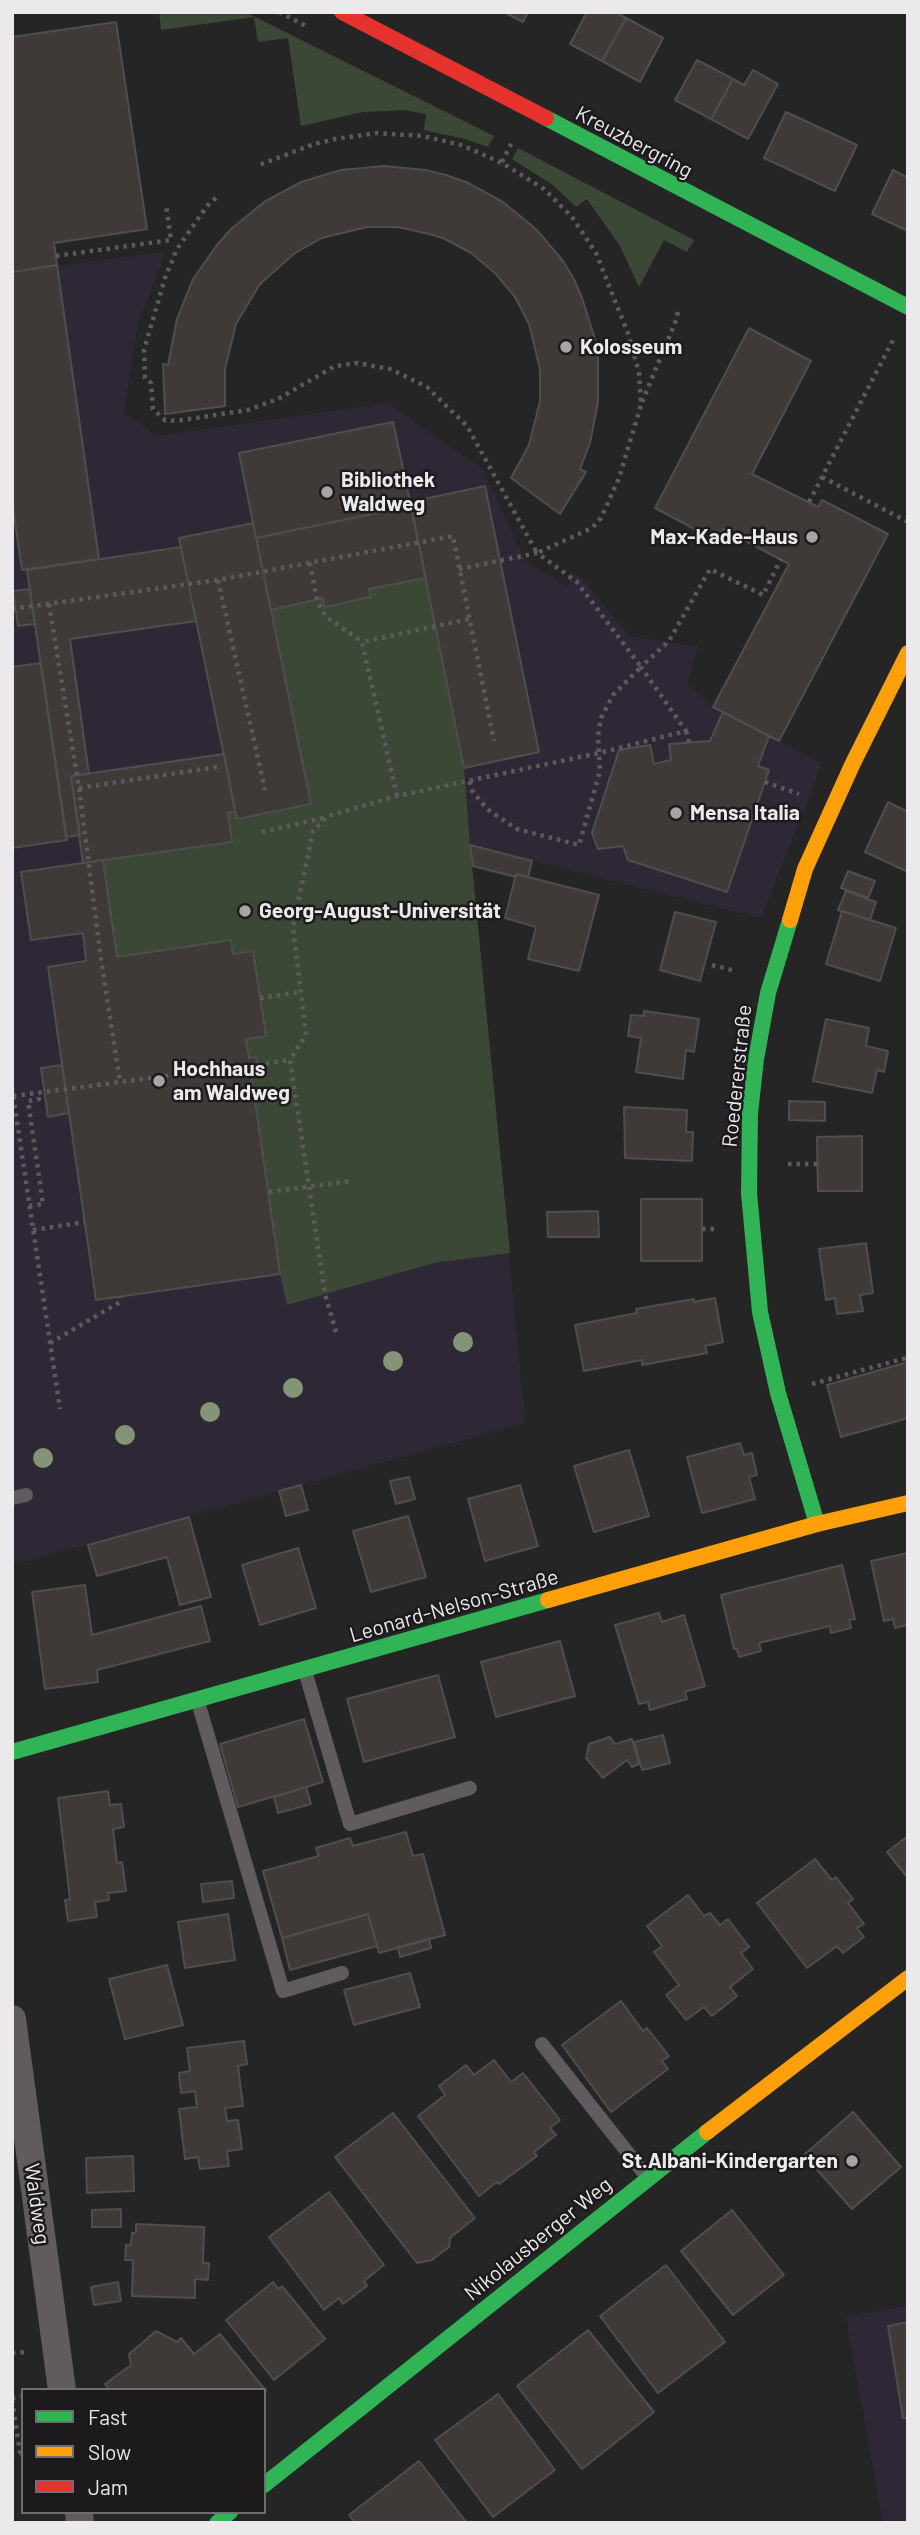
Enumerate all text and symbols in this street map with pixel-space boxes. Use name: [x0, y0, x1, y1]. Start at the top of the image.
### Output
street label: Kreuzbergring: [571, 101, 697, 183]
place label: Kolosseum: [580, 334, 682, 360]
marker: Kolosseum: [558, 339, 574, 355]
place label: Bibliothek Waldweg: [341, 467, 435, 517]
marker: Bibliothek Waldweg: [319, 484, 335, 500]
place label: Max-Kade-Haus: [650, 524, 798, 550]
marker: Max-Kade-Haus: [804, 529, 820, 545]
place label: Mensa Italia: [690, 800, 800, 826]
marker: Mensa Italia: [668, 805, 684, 821]
place label: Georg-August-Universität: [259, 898, 501, 924]
marker: Georg-August-Universität: [237, 903, 253, 919]
street label: Roedererstraße: [717, 1003, 757, 1149]
place label: Hochhaus am Waldweg: [173, 1056, 290, 1106]
marker: Hochhaus am Waldweg: [151, 1073, 167, 1089]
street label: Leonard-Nelson-Straße: [347, 1564, 561, 1648]
place label: St.Albani-Kindergarten: [622, 2148, 838, 2174]
marker: St.Albani-Kindergarten: [844, 2153, 860, 2169]
street label: Waldweg: [19, 2162, 55, 2246]
street label: Nikolausberger Weg: [459, 2172, 617, 2306]
legend: [21, 2388, 266, 2514]
text: Fast: [88, 2404, 128, 2429]
text: Slow: [88, 2439, 131, 2464]
text: Jam: [88, 2474, 128, 2499]

